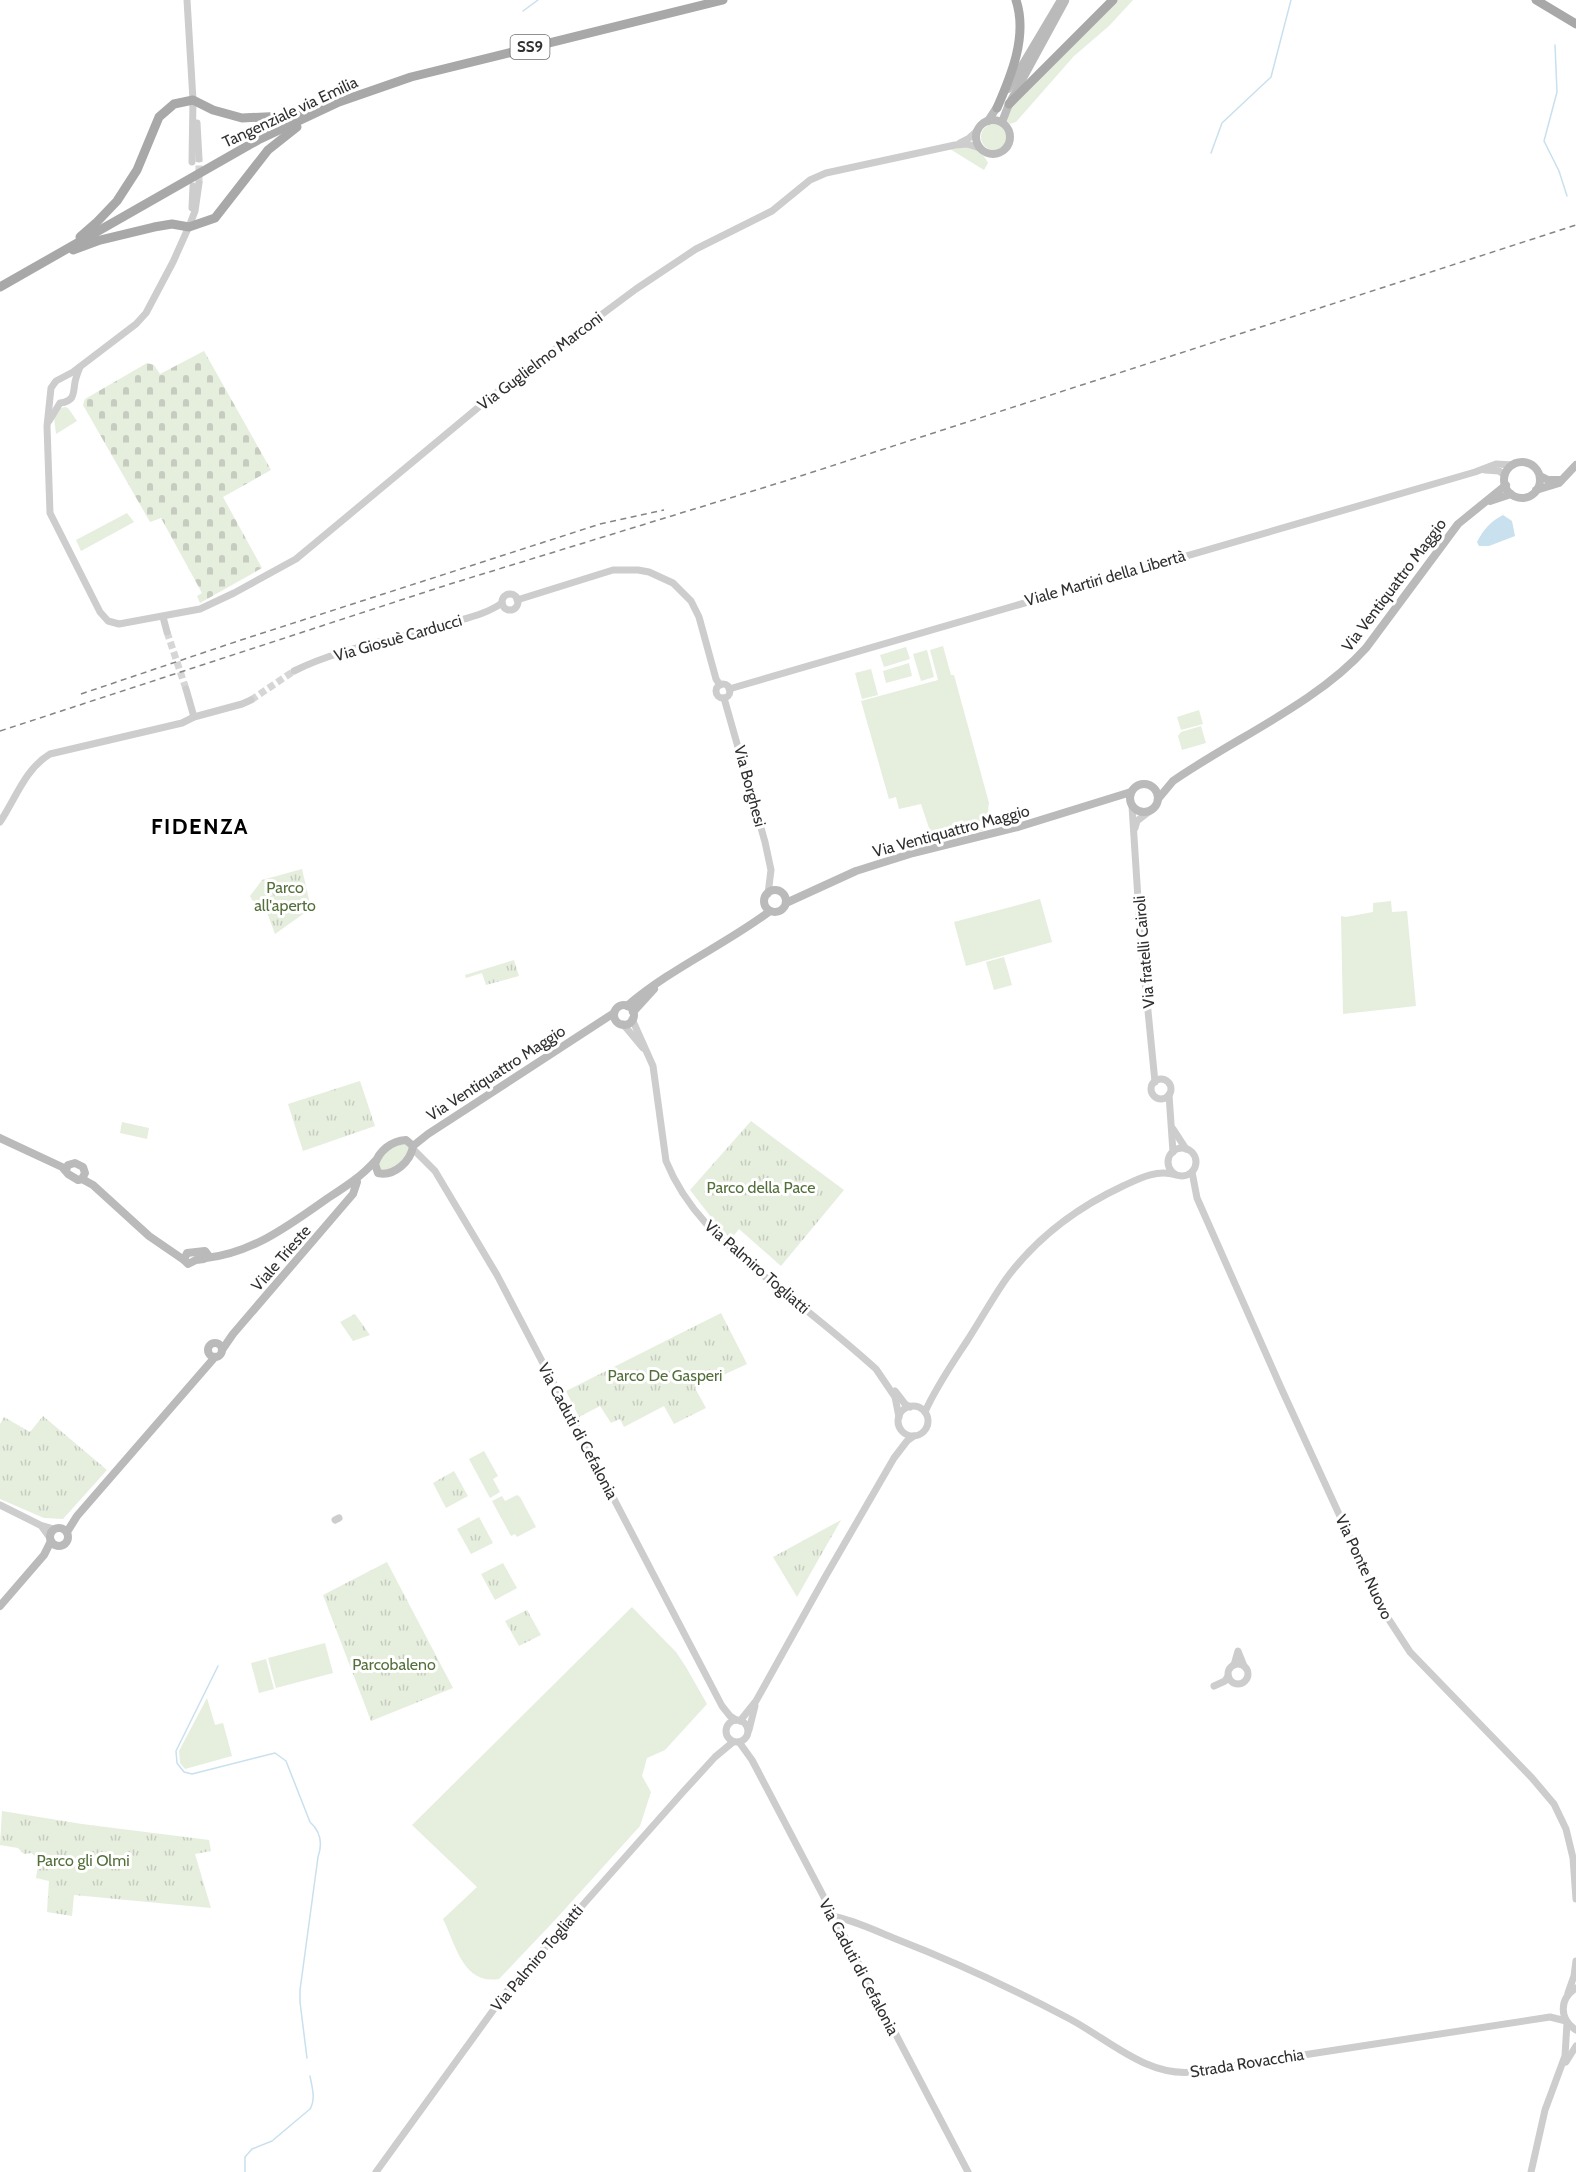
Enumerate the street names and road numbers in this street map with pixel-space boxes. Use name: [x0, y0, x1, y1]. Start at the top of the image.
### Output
road number: SS9: [510, 35, 550, 59]
street label: Tangenziale via Emilia: [219, 72, 361, 152]
street label: Via Guglielmo Marconi: [474, 308, 606, 414]
street label: Via Ventiquattro Maggio: [1338, 515, 1450, 655]
street label: Viale Martiri della Libertà: [1023, 546, 1188, 610]
street label: Via Giosuè Carducci: [332, 611, 464, 665]
street label: Via Borghesi: [730, 743, 770, 829]
street label: Via Ventiquattro Maggio: [870, 801, 1032, 861]
street label: Via fratelli Cairoli: [1130, 895, 1158, 1009]
street label: Via Ventiquattro Maggio: [423, 1021, 569, 1125]
street label: Via Palmiro Togliatti: [701, 1216, 813, 1318]
street label: Viale Trieste: [247, 1221, 315, 1295]
street label: Via Caduti di Cefalonia: [534, 1360, 622, 1503]
street label: Via Ponte Nuovo: [1331, 1512, 1397, 1623]
street label: Via Caduti di Cefalonia: [815, 1896, 903, 2039]
street label: Via Palmiro Togliatti: [487, 1901, 587, 2015]
street label: Strada Rovacchia: [1189, 2045, 1306, 2081]

